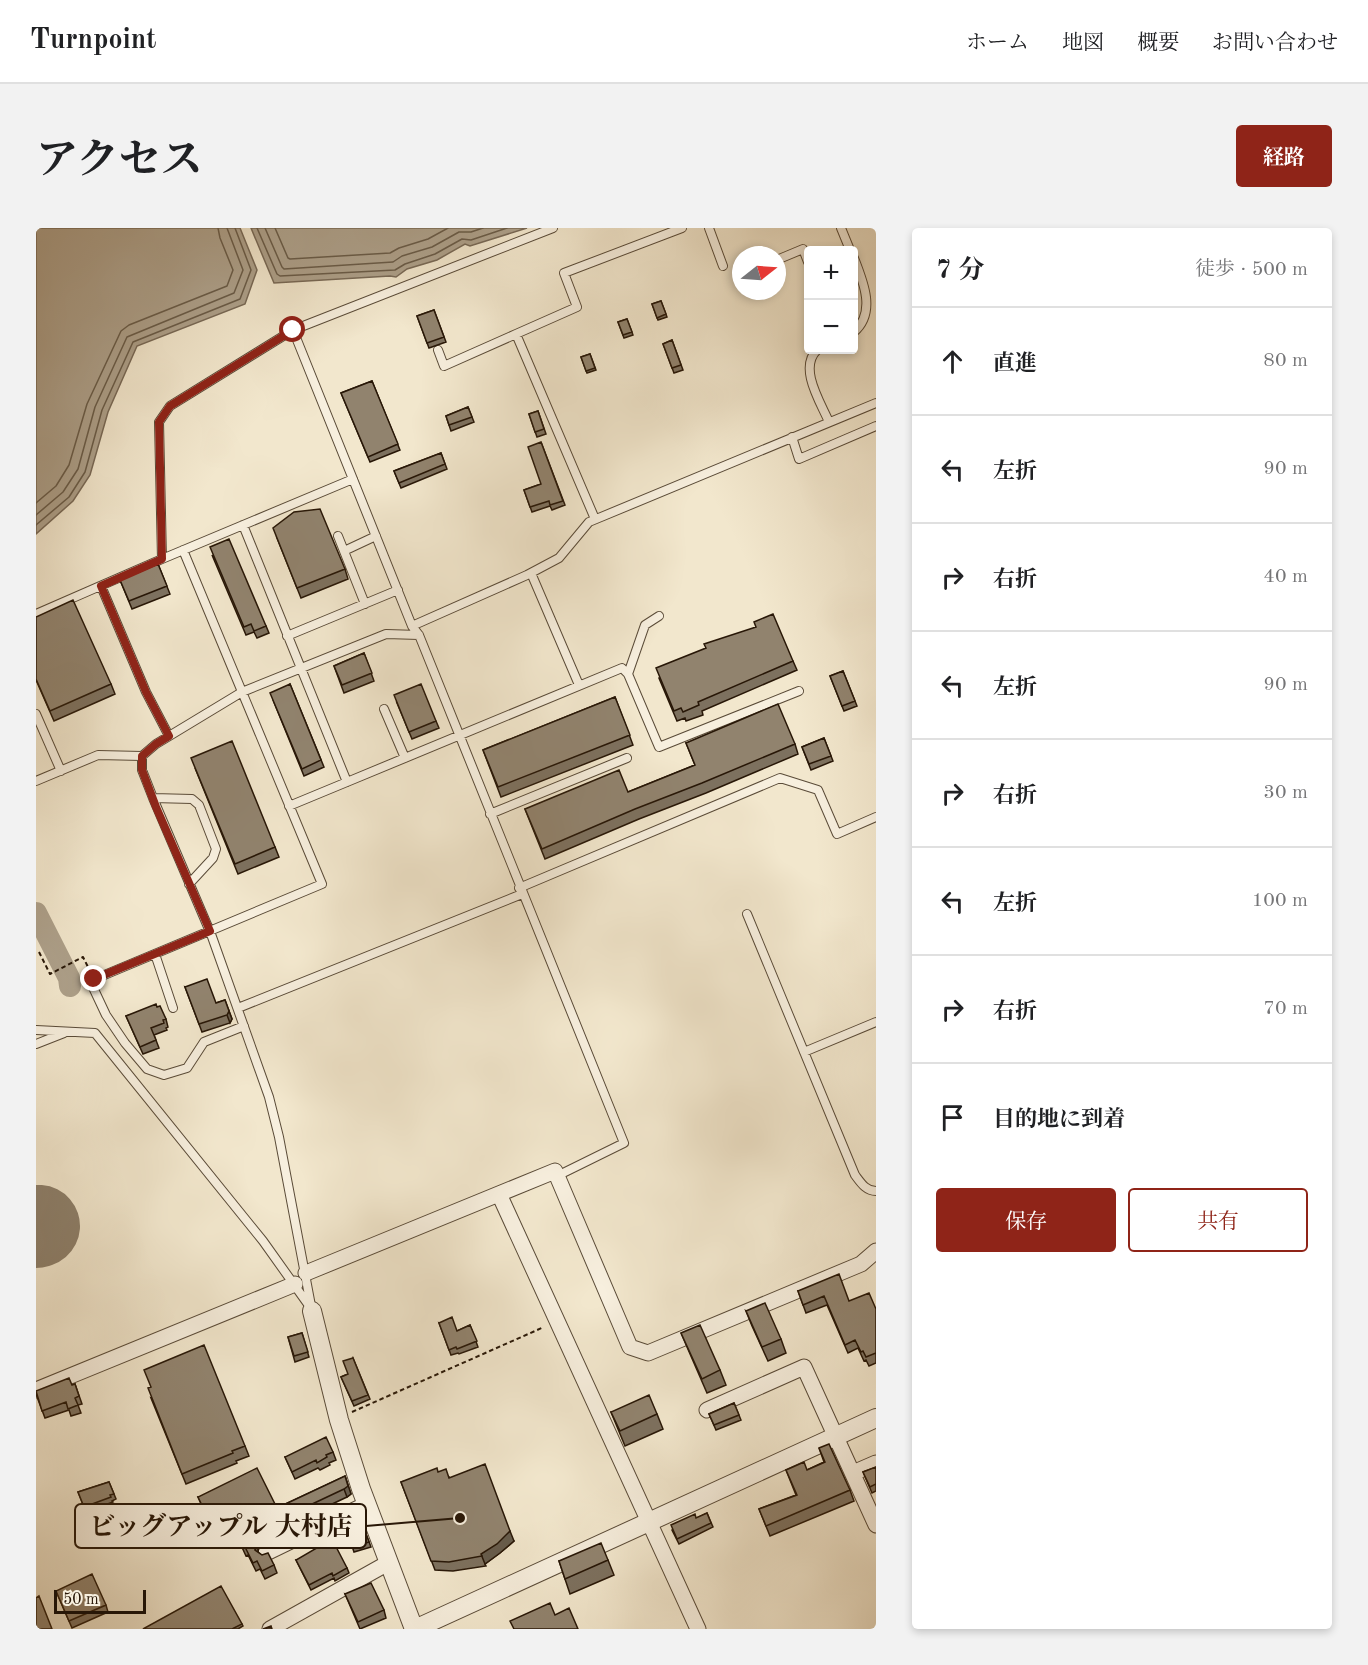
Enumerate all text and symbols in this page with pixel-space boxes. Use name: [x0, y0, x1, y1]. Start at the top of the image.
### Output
text: Turnpoint: [30, 27, 157, 55]
text: ホーム: [966, 33, 1029, 54]
text: 地図: [1062, 33, 1104, 54]
text: 概要: [1137, 33, 1179, 54]
text: お問い合わせ: [1212, 33, 1338, 54]
button: 経路: [1236, 125, 1332, 187]
text: アクセス: [36, 141, 203, 183]
north arrow: [732, 246, 786, 300]
map controls: [804, 246, 858, 354]
button: +: [804, 246, 858, 300]
text: 7 分: [936, 258, 984, 284]
text: 徒歩 · 500 m: [1195, 260, 1308, 280]
button: −: [804, 300, 858, 354]
route start: [279, 316, 305, 342]
icon: ahead: [936, 345, 969, 378]
text: 80 m: [1263, 351, 1308, 371]
text: 直進: [993, 353, 1037, 375]
icon: left: [936, 453, 969, 486]
text: 90 m: [1263, 459, 1308, 479]
text: 左折: [993, 461, 1037, 483]
icon: right: [936, 561, 969, 594]
text: 40 m: [1263, 567, 1308, 587]
text: 右折: [993, 569, 1037, 591]
icon: left: [936, 669, 969, 702]
text: 90 m: [1263, 675, 1308, 695]
text: 左折: [993, 677, 1037, 699]
icon: right: [936, 777, 969, 810]
text: 30 m: [1263, 783, 1308, 803]
text: 右折: [993, 785, 1037, 807]
icon: left: [936, 885, 969, 918]
text: 100 m: [1252, 891, 1308, 911]
text: 左折: [993, 893, 1037, 915]
route end: [80, 965, 106, 991]
icon: right: [936, 993, 969, 1026]
text: 70 m: [1263, 999, 1308, 1019]
text: 右折: [993, 1001, 1037, 1023]
icon: arrive: [936, 1101, 969, 1134]
text: 目的地に到着: [993, 1109, 1125, 1131]
button: 保存: [936, 1188, 1116, 1252]
button: 共有: [1128, 1188, 1308, 1252]
callout: ビッグアップル 大村店: [75, 1504, 366, 1548]
text: ビッグアップル 大村店: [89, 1512, 353, 1541]
scale bar: [54, 1587, 146, 1614]
text: 50 m: [63, 1592, 99, 1608]

